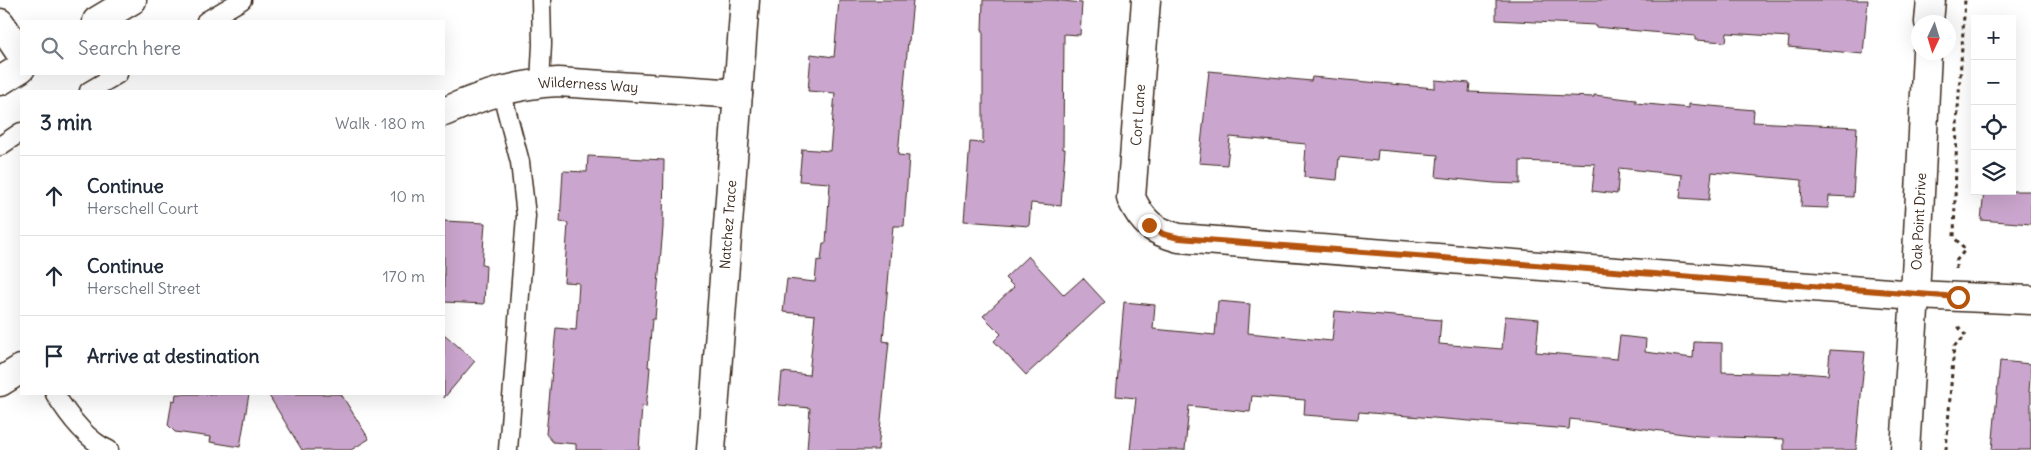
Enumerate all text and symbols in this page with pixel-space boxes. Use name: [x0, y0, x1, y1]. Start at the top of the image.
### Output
north arrow: [1911, 15, 1956, 60]
map controls: [1971, 15, 2016, 195]
button: +: [1971, 15, 2016, 60]
search box: [20, 20, 445, 75]
icon: search: [38, 34, 66, 62]
text: Search here: [78, 36, 181, 60]
button: −: [1971, 60, 2016, 105]
street label: Wilderness Way: [537, 73, 639, 96]
street label: Cort Lane: [1127, 84, 1149, 146]
button: locate: [1971, 105, 2016, 150]
text: 3 min: [40, 109, 92, 136]
text: Walk · 180 m: [335, 113, 425, 133]
button: layers: [1971, 150, 2016, 195]
street label: Oak Point Drive: [1907, 172, 1930, 271]
text: Continue: [87, 174, 164, 198]
street label: Natchez Trace: [716, 179, 740, 270]
icon: ahead: [40, 182, 68, 210]
text: 10 m: [390, 186, 425, 206]
text: Herschell Court: [87, 198, 198, 218]
route end: [1138, 214, 1161, 237]
text: Continue: [87, 254, 164, 278]
icon: ahead: [40, 262, 68, 290]
text: 170 m: [382, 266, 425, 286]
text: Herschell Street: [87, 278, 201, 298]
route start: [1947, 286, 1970, 309]
icon: arrive: [40, 342, 68, 370]
text: Arrive at destination: [87, 344, 260, 368]

